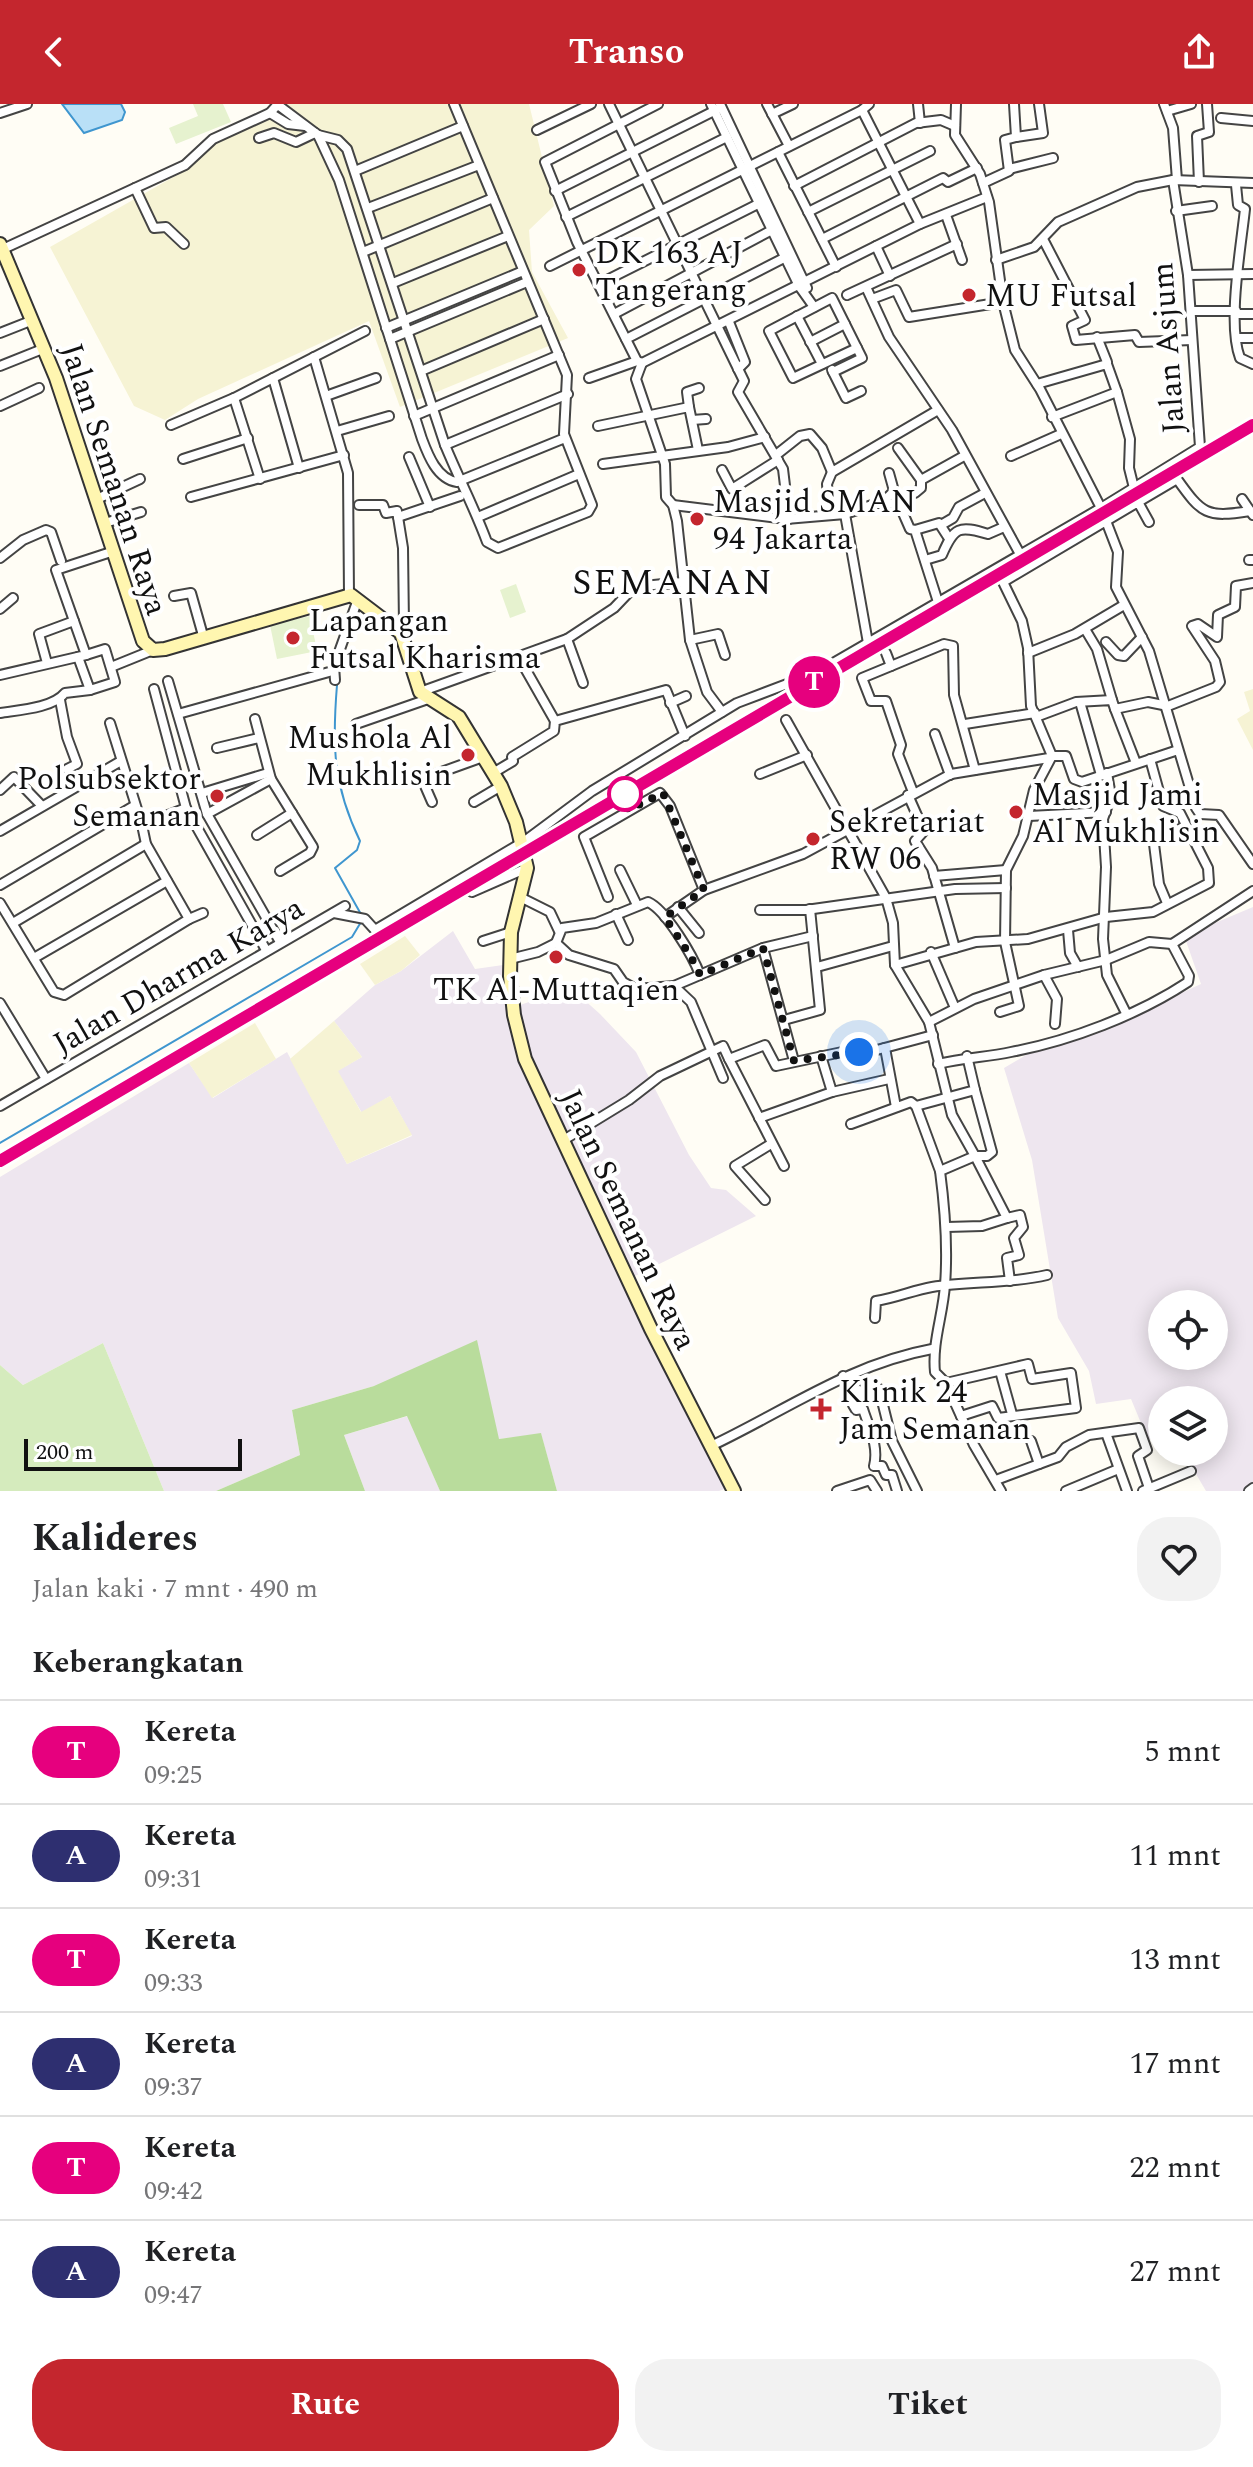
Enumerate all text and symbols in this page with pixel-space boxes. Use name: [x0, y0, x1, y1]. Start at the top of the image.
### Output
text: Transo: [568, 25, 685, 80]
icon: back: [32, 30, 76, 74]
icon: share: [1177, 30, 1221, 74]
place label: DK 163 AJ Tangerang: [595, 229, 747, 315]
marker: DK 163 AJ Tangerang: [570, 261, 588, 279]
street label: Jalan Asjum: [1138, 261, 1199, 435]
place label: MU Futsal: [985, 272, 1137, 321]
marker: MU Futsal: [960, 286, 978, 304]
street label: Jalan Semanan Raya: [46, 337, 181, 622]
place label: Masjid SMAN 94 Jakarta: [713, 478, 916, 564]
marker: Masjid SMAN 94 Jakarta: [688, 510, 706, 528]
district label: SEMANAN: [572, 556, 774, 611]
place label: Lapangan Futsal Kharisma: [309, 597, 541, 683]
marker: Lapangan Futsal Kharisma: [284, 629, 302, 647]
line badge: T: [788, 656, 840, 708]
text: T: [804, 660, 824, 703]
place label: Mushola Al Mukhlisin: [287, 714, 452, 800]
marker: Mushola Al Mukhlisin: [459, 746, 477, 764]
place label: Polsubsektor Semanan: [17, 755, 201, 841]
place label: Masjid Jami Al Mukhlisin: [1032, 771, 1220, 857]
unlabelled marker: [608, 777, 642, 811]
marker: Polsubsektor Semanan: [208, 787, 226, 805]
place label: Sekretariat RW 06: [829, 798, 985, 884]
marker: Masjid Jami Al Mukhlisin: [1007, 803, 1025, 821]
marker: Sekretariat RW 06: [804, 830, 822, 848]
street label: Jalan Dharma Karya: [44, 884, 314, 1068]
marker: TK Al-Muttaqien: [547, 948, 565, 966]
place label: TK Al-Muttaqien: [433, 966, 679, 1015]
your location: [839, 1032, 879, 1072]
street label: Jalan Semanan Raya: [546, 1081, 710, 1359]
map controls: [1148, 1290, 1228, 1466]
button: locate: [1148, 1290, 1228, 1370]
place label: Klinik 24 Jam Semanan: [839, 1368, 1031, 1454]
button: layers: [1148, 1386, 1228, 1466]
marker: Klinik 24 Jam Semanan: [810, 1398, 832, 1420]
scale bar: [24, 1435, 242, 1471]
text: 200 m: [36, 1436, 93, 1469]
text: Kalideres: [32, 1510, 198, 1568]
button: heart: [1137, 1517, 1221, 1601]
text: Jalan kaki · 7 mnt · 490 m: [32, 1569, 318, 1609]
text: Keberangkatan: [32, 1640, 244, 1686]
text: Kereta: [144, 1709, 236, 1755]
text: 5 mnt: [1145, 1729, 1221, 1775]
text: T: [66, 1730, 86, 1773]
text: 09:25: [144, 1755, 203, 1795]
text: Kereta: [144, 1813, 236, 1859]
text: 11 mnt: [1130, 1833, 1221, 1879]
text: A: [65, 1834, 87, 1877]
text: 09:31: [144, 1859, 203, 1899]
text: Kereta: [144, 1917, 236, 1963]
text: 13 mnt: [1130, 1937, 1221, 1983]
text: T: [66, 1938, 86, 1981]
text: 09:33: [144, 1963, 203, 2003]
text: Kereta: [144, 2021, 236, 2067]
text: 17 mnt: [1130, 2041, 1221, 2087]
text: A: [65, 2042, 87, 2085]
text: 09:37: [144, 2067, 203, 2107]
text: Kereta: [144, 2125, 236, 2171]
text: 22 mnt: [1130, 2145, 1221, 2191]
text: T: [66, 2146, 86, 2189]
text: 09:42: [144, 2171, 203, 2211]
text: Kereta: [144, 2229, 236, 2275]
text: 27 mnt: [1130, 2249, 1221, 2295]
text: A: [65, 2250, 87, 2293]
text: 09:47: [144, 2275, 203, 2315]
button: Rute: [32, 2359, 619, 2451]
button: Tiket: [635, 2359, 1221, 2451]

